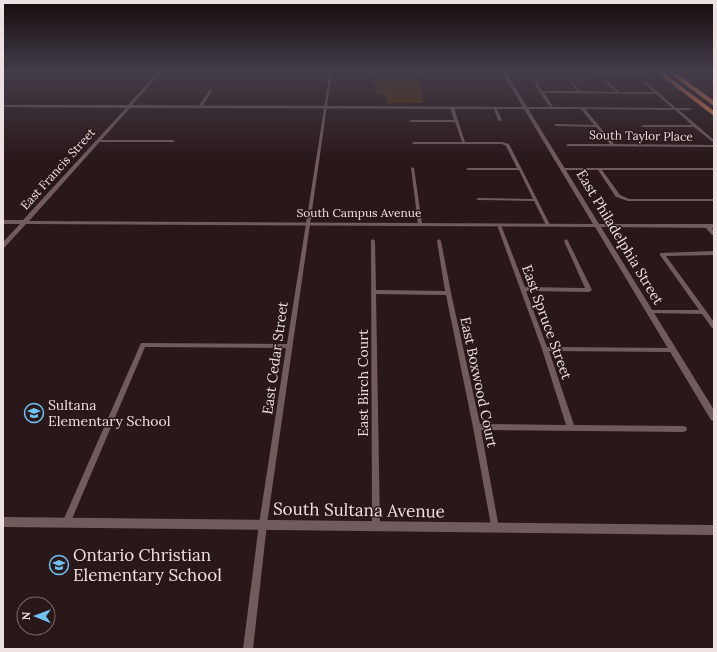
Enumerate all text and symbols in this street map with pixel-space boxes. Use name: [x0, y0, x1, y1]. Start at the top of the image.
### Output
street label: East Francis Street: [17, 125, 98, 213]
street label: South Taylor Place: [589, 127, 694, 144]
street label: East Philadelphia Street: [573, 166, 668, 308]
street label: South Campus Avenue: [296, 205, 422, 220]
street label: East Spruce Street: [518, 262, 576, 382]
street label: East Cedar Street: [258, 300, 292, 416]
street label: East Boxwood Court: [456, 315, 502, 450]
street label: East Birch Court: [354, 329, 372, 437]
place label: Sultana Elementary School: [48, 396, 171, 430]
school or university icon: Sultana Elementary School: [23, 402, 45, 424]
street label: South Sultana Avenue: [273, 498, 445, 522]
place label: Ontario Christian Elementary School: [73, 544, 222, 586]
school or university icon: Ontario Christian Elementary School: [48, 554, 70, 576]
north arrow: [16, 596, 56, 636]
text: N: [19, 611, 33, 620]

